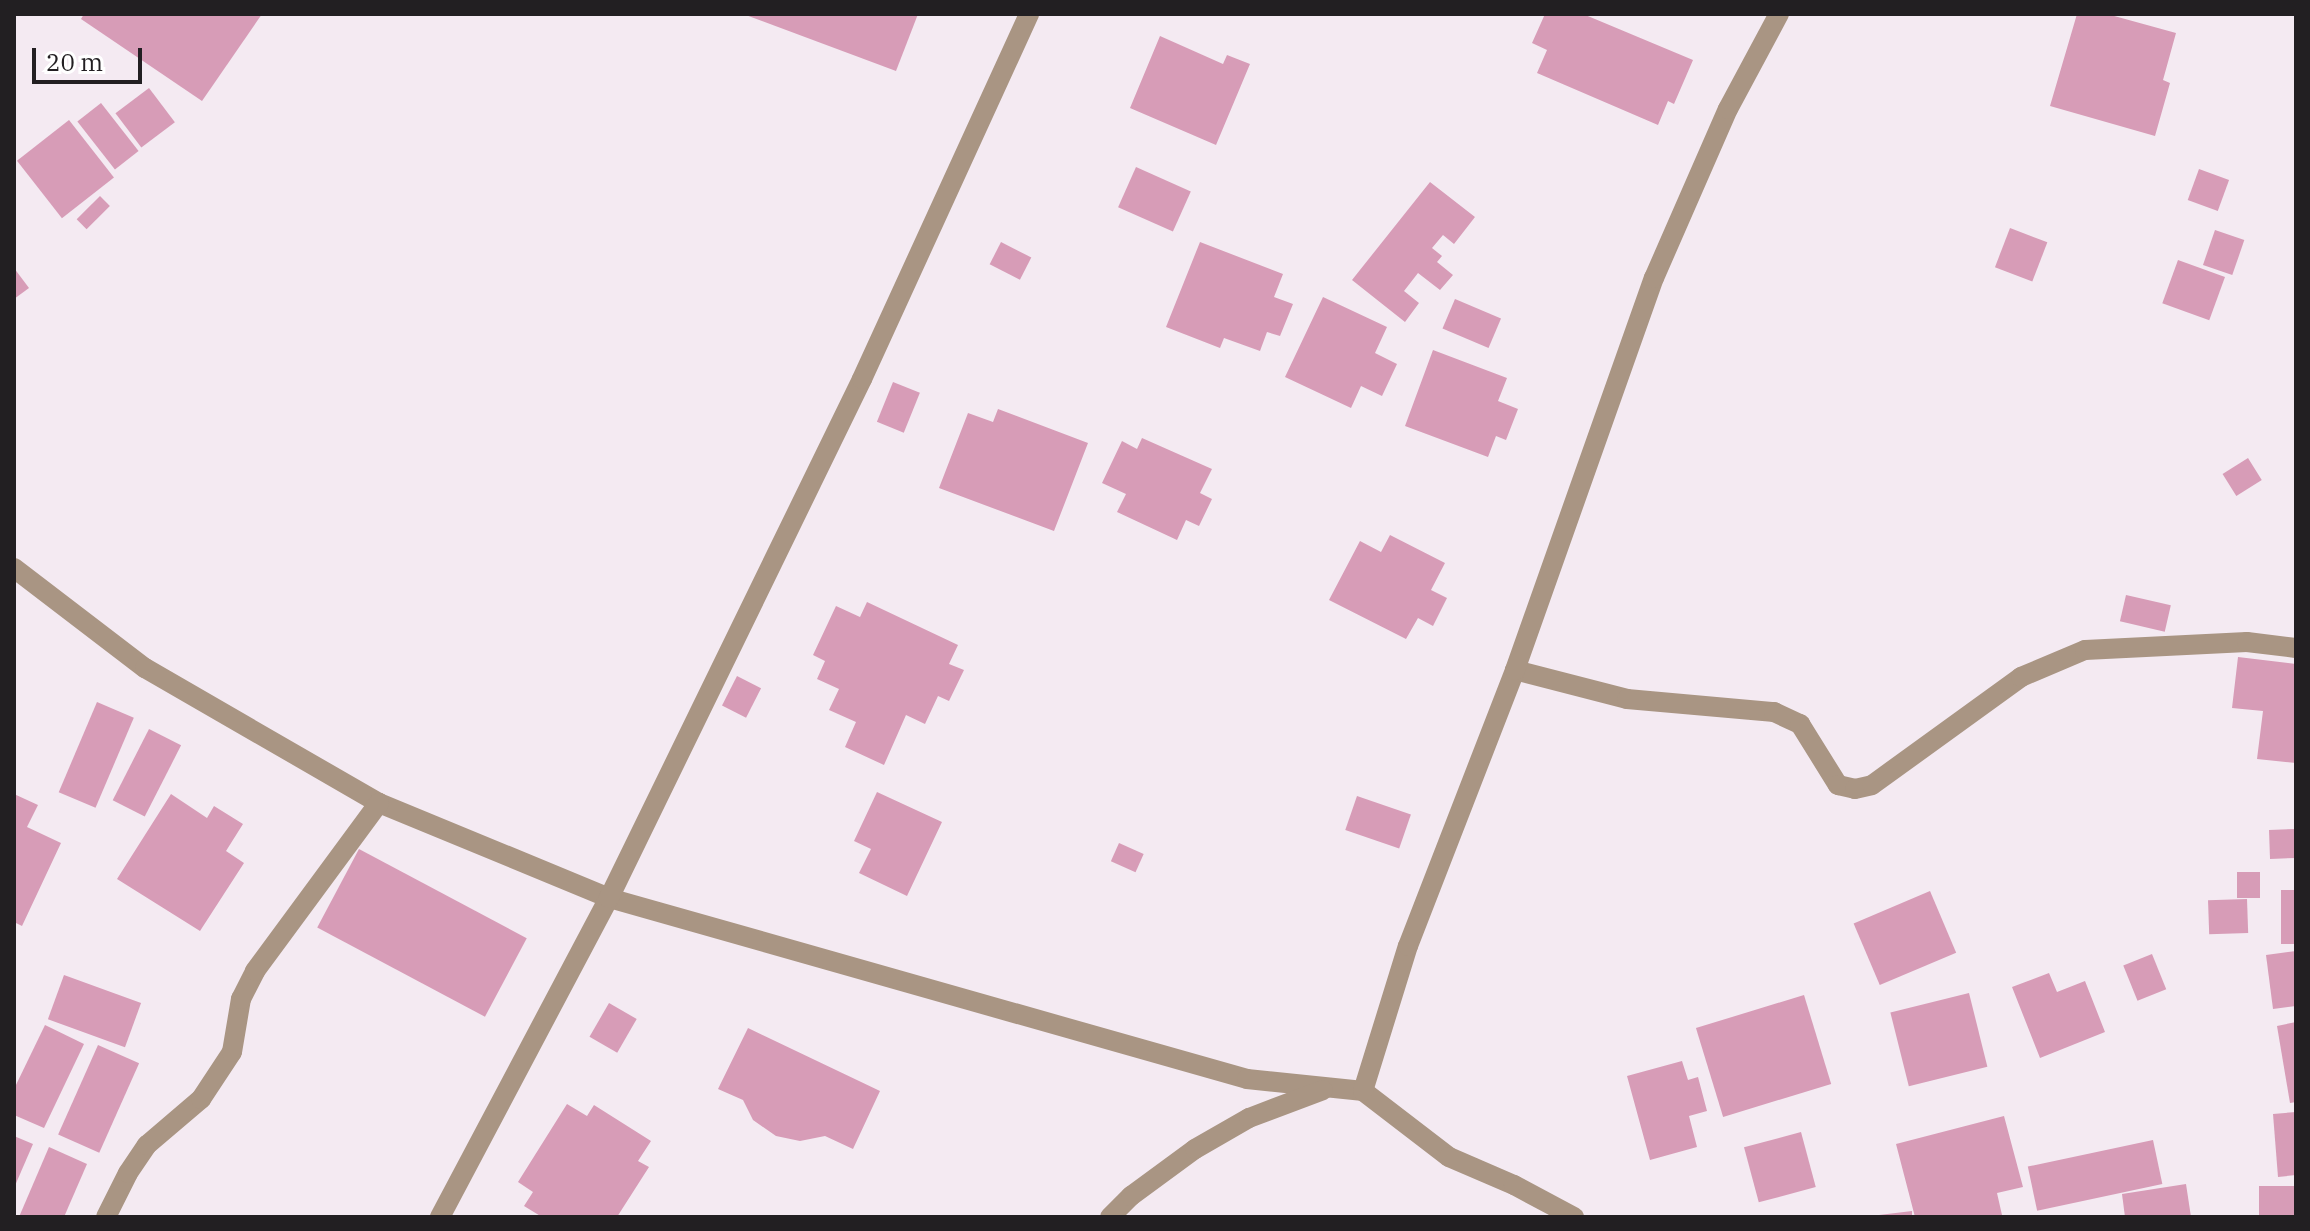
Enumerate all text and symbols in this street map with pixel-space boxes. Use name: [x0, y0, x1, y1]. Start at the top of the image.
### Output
scale bar: [36, 32, 146, 82]
text: 20 m: [46, 46, 103, 78]

